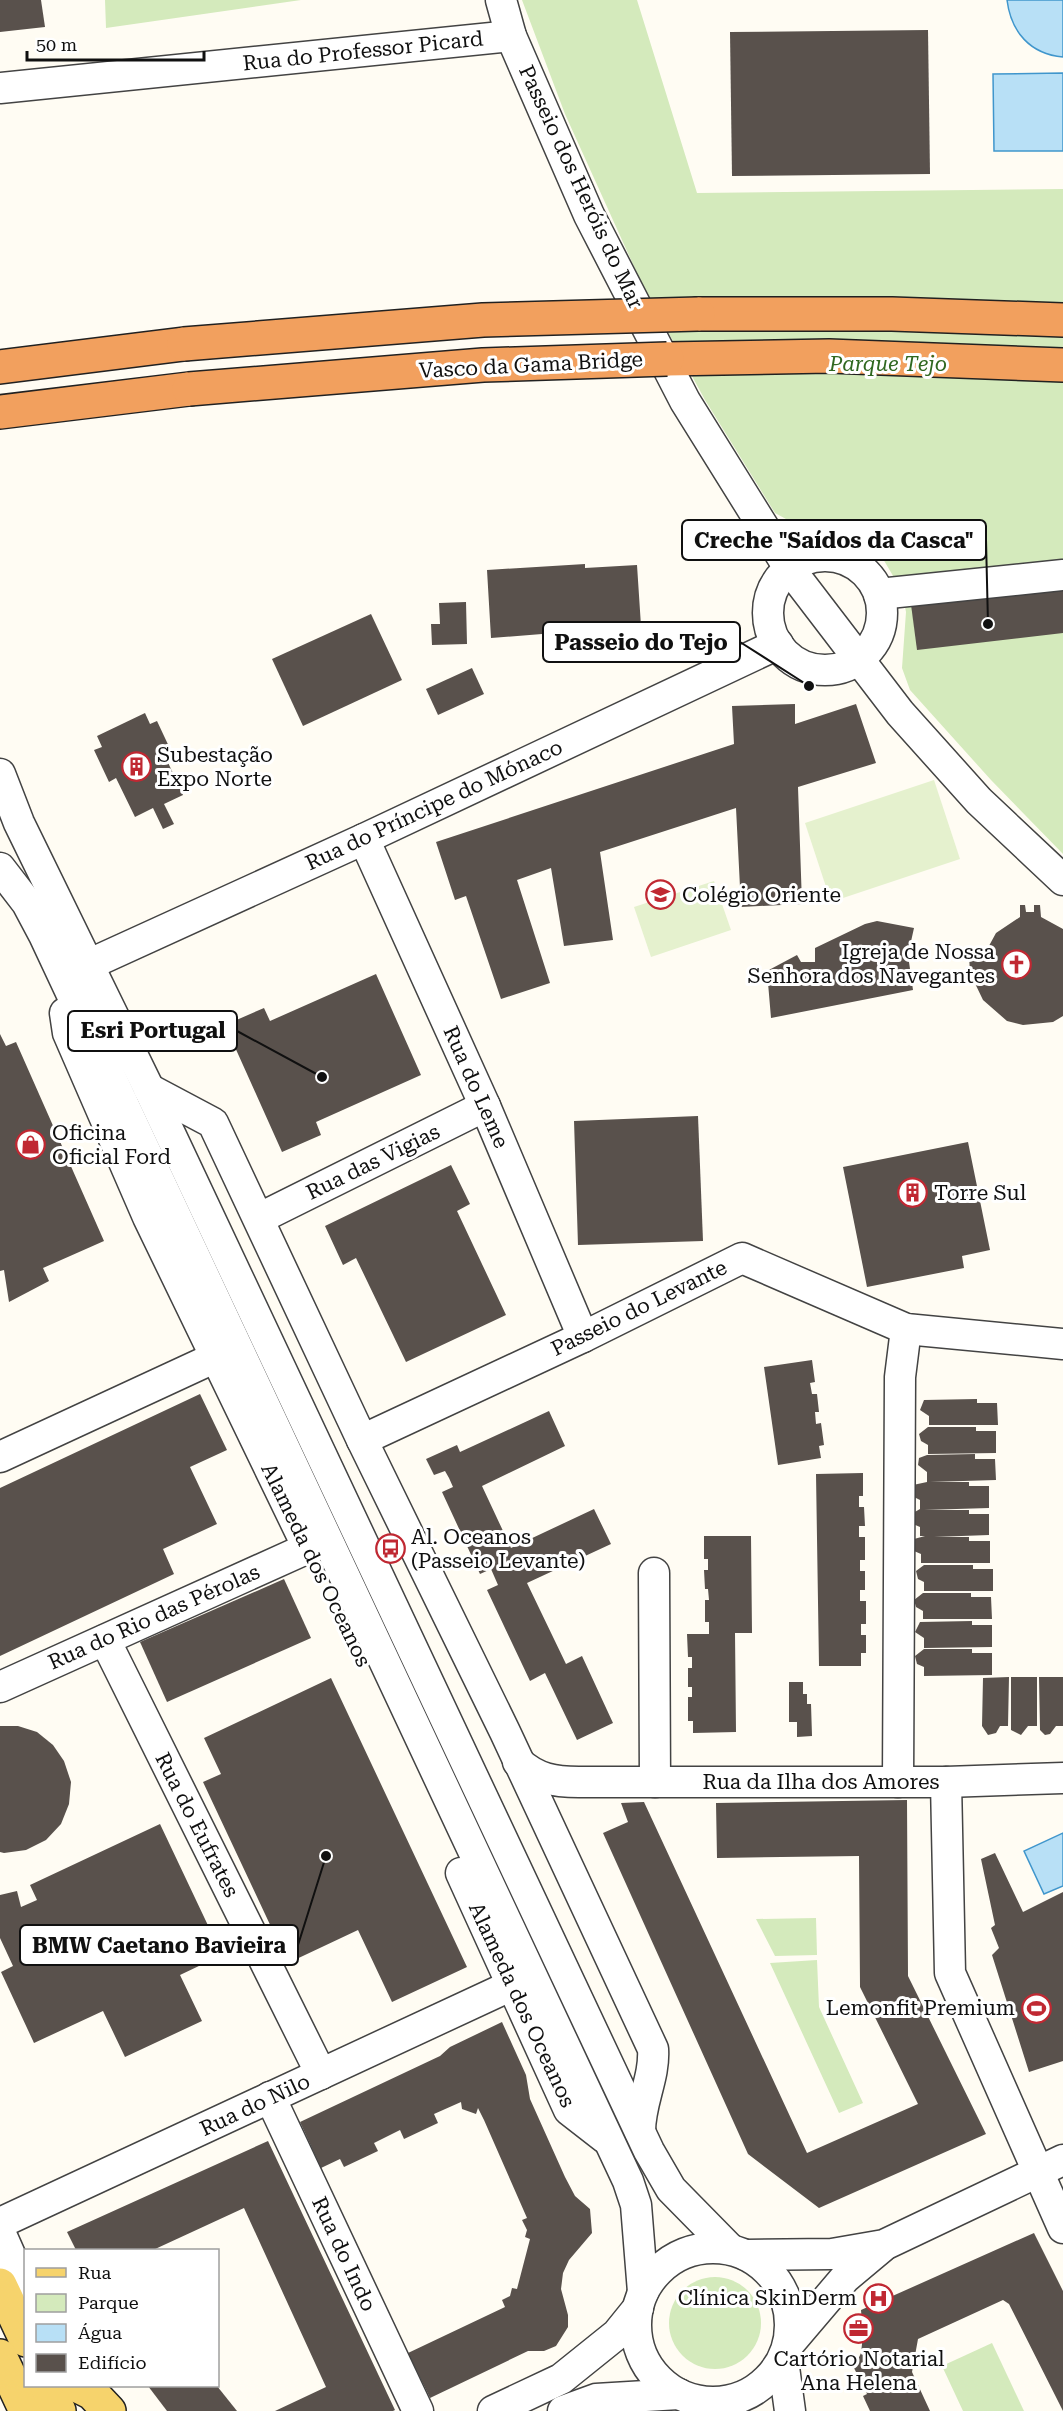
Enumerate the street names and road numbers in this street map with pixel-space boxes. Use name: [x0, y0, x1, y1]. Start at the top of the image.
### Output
street label: Rua do Professor Picard: [242, 26, 485, 76]
street label: Passeio dos Heróis do Mar: [514, 61, 648, 313]
street label: Vasco da Gama Bridge: [418, 347, 644, 383]
street label: Rua do Príncipe do Mónaco: [302, 735, 566, 875]
street label: Rua do Leme: [438, 1022, 514, 1152]
street label: Rua das Vigias: [302, 1119, 444, 1205]
street label: Passeio do Levante: [547, 1255, 731, 1361]
street label: Alameda dos Oceanos: [256, 1459, 376, 1671]
street label: Rua do Rio das Pérolas: [45, 1559, 264, 1675]
street label: Rua do Eufrates: [150, 1749, 244, 1901]
street label: Rua da Ilha dos Amores: [702, 1770, 940, 1794]
street label: Alameda dos Oceanos: [464, 1899, 580, 2111]
street label: Rua do Nilo: [196, 2069, 314, 2141]
street label: Rua do Indo: [307, 2193, 381, 2315]

